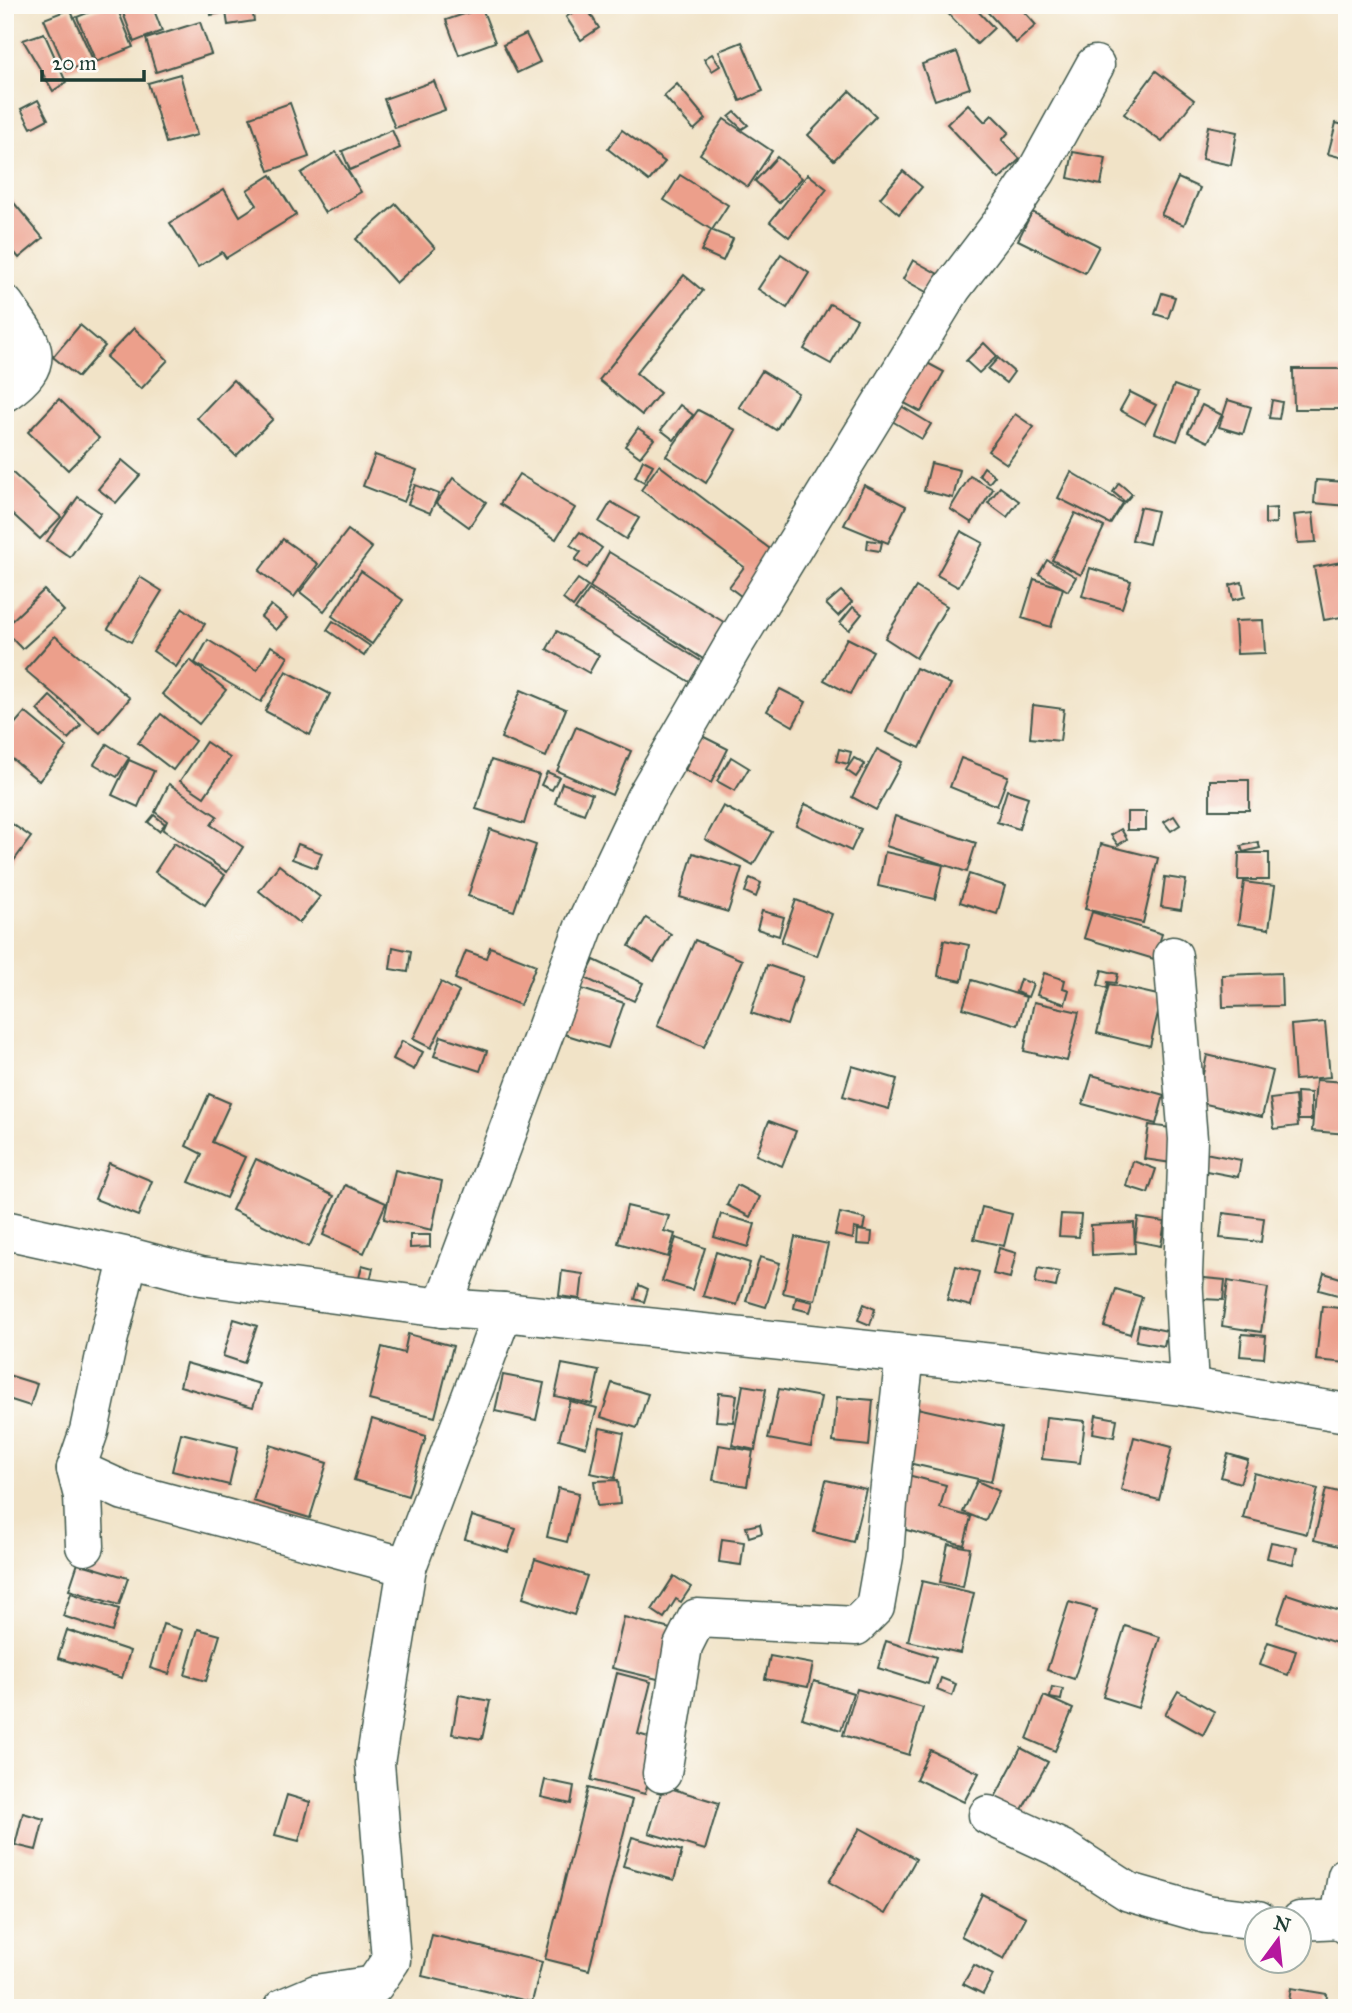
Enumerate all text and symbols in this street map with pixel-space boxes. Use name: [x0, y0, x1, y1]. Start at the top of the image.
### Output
scale bar: [42, 38, 144, 82]
text: 20 m: [52, 50, 97, 76]
north arrow: [1244, 1904, 1314, 1974]
text: N: [1272, 1911, 1293, 1937]

